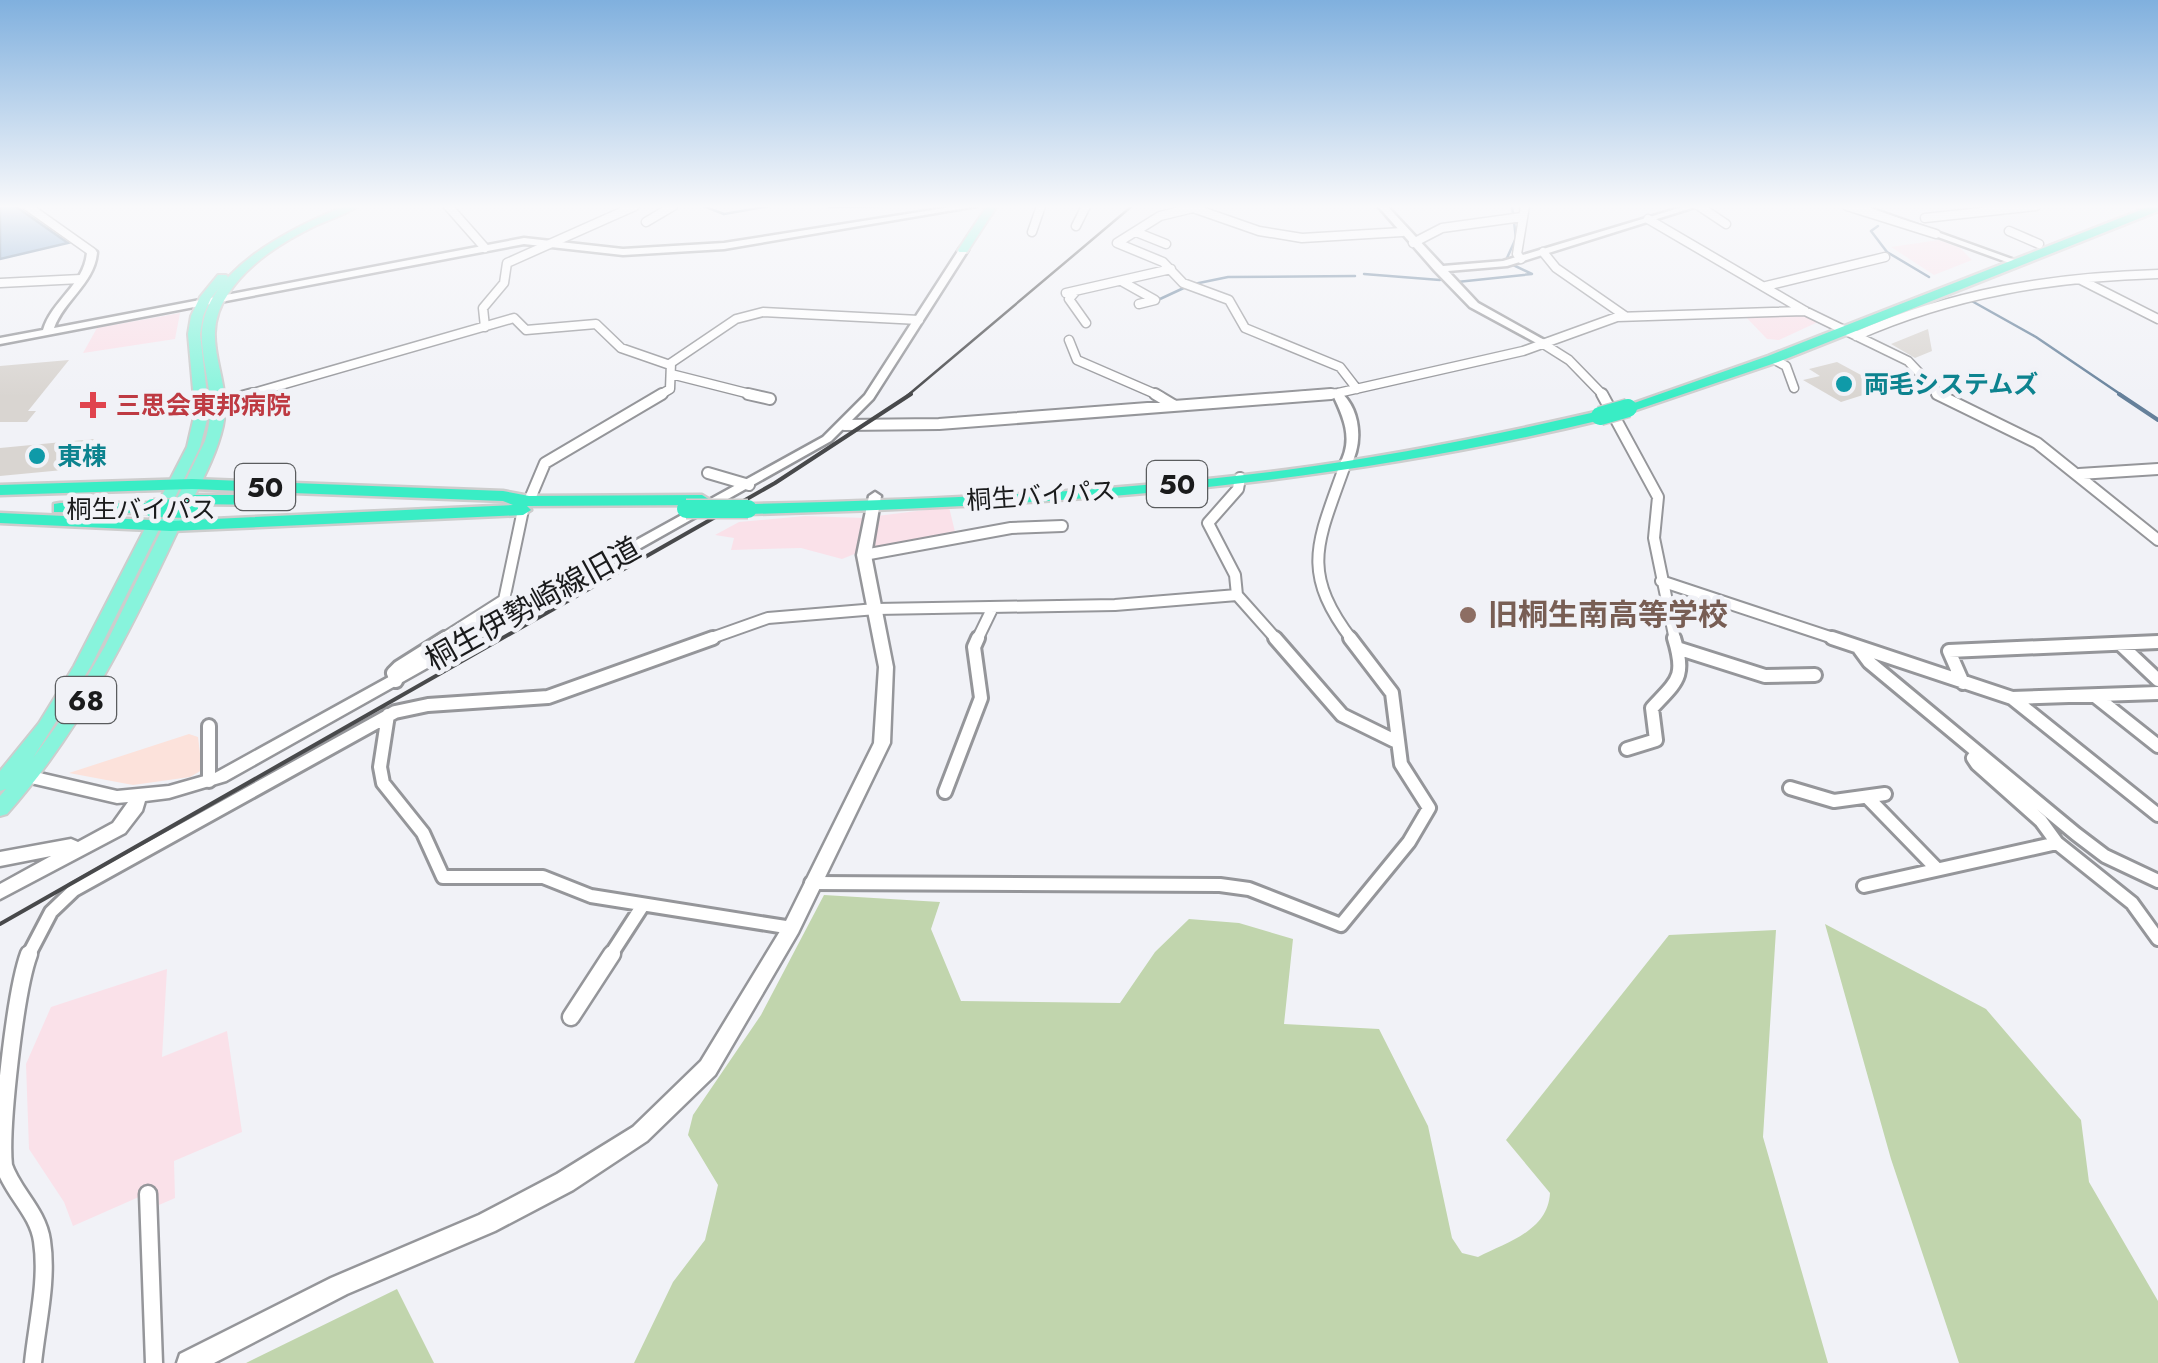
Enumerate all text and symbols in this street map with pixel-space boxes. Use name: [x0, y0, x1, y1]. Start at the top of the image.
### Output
place label: 両毛システムズ: [1864, 366, 2038, 402]
marker: 両毛システムズ: [1833, 373, 1855, 395]
place label: 三思会東邦病院: [116, 387, 291, 423]
marker: 三思会東邦病院: [80, 392, 106, 418]
place label: 東棟: [57, 438, 107, 474]
marker: 東棟: [26, 445, 48, 467]
road number: 50: [1147, 461, 1207, 507]
road number: 50: [235, 464, 295, 510]
street label: 桐生バイパス: [965, 472, 1117, 518]
street label: 桐生バイパス: [66, 491, 216, 527]
street label: 桐生伊勢崎線旧道: [417, 527, 648, 681]
place label: 旧桐生南高等学校: [1488, 593, 1728, 636]
marker: 旧桐生南高等学校: [1457, 604, 1479, 626]
road number: 68: [56, 677, 116, 723]

